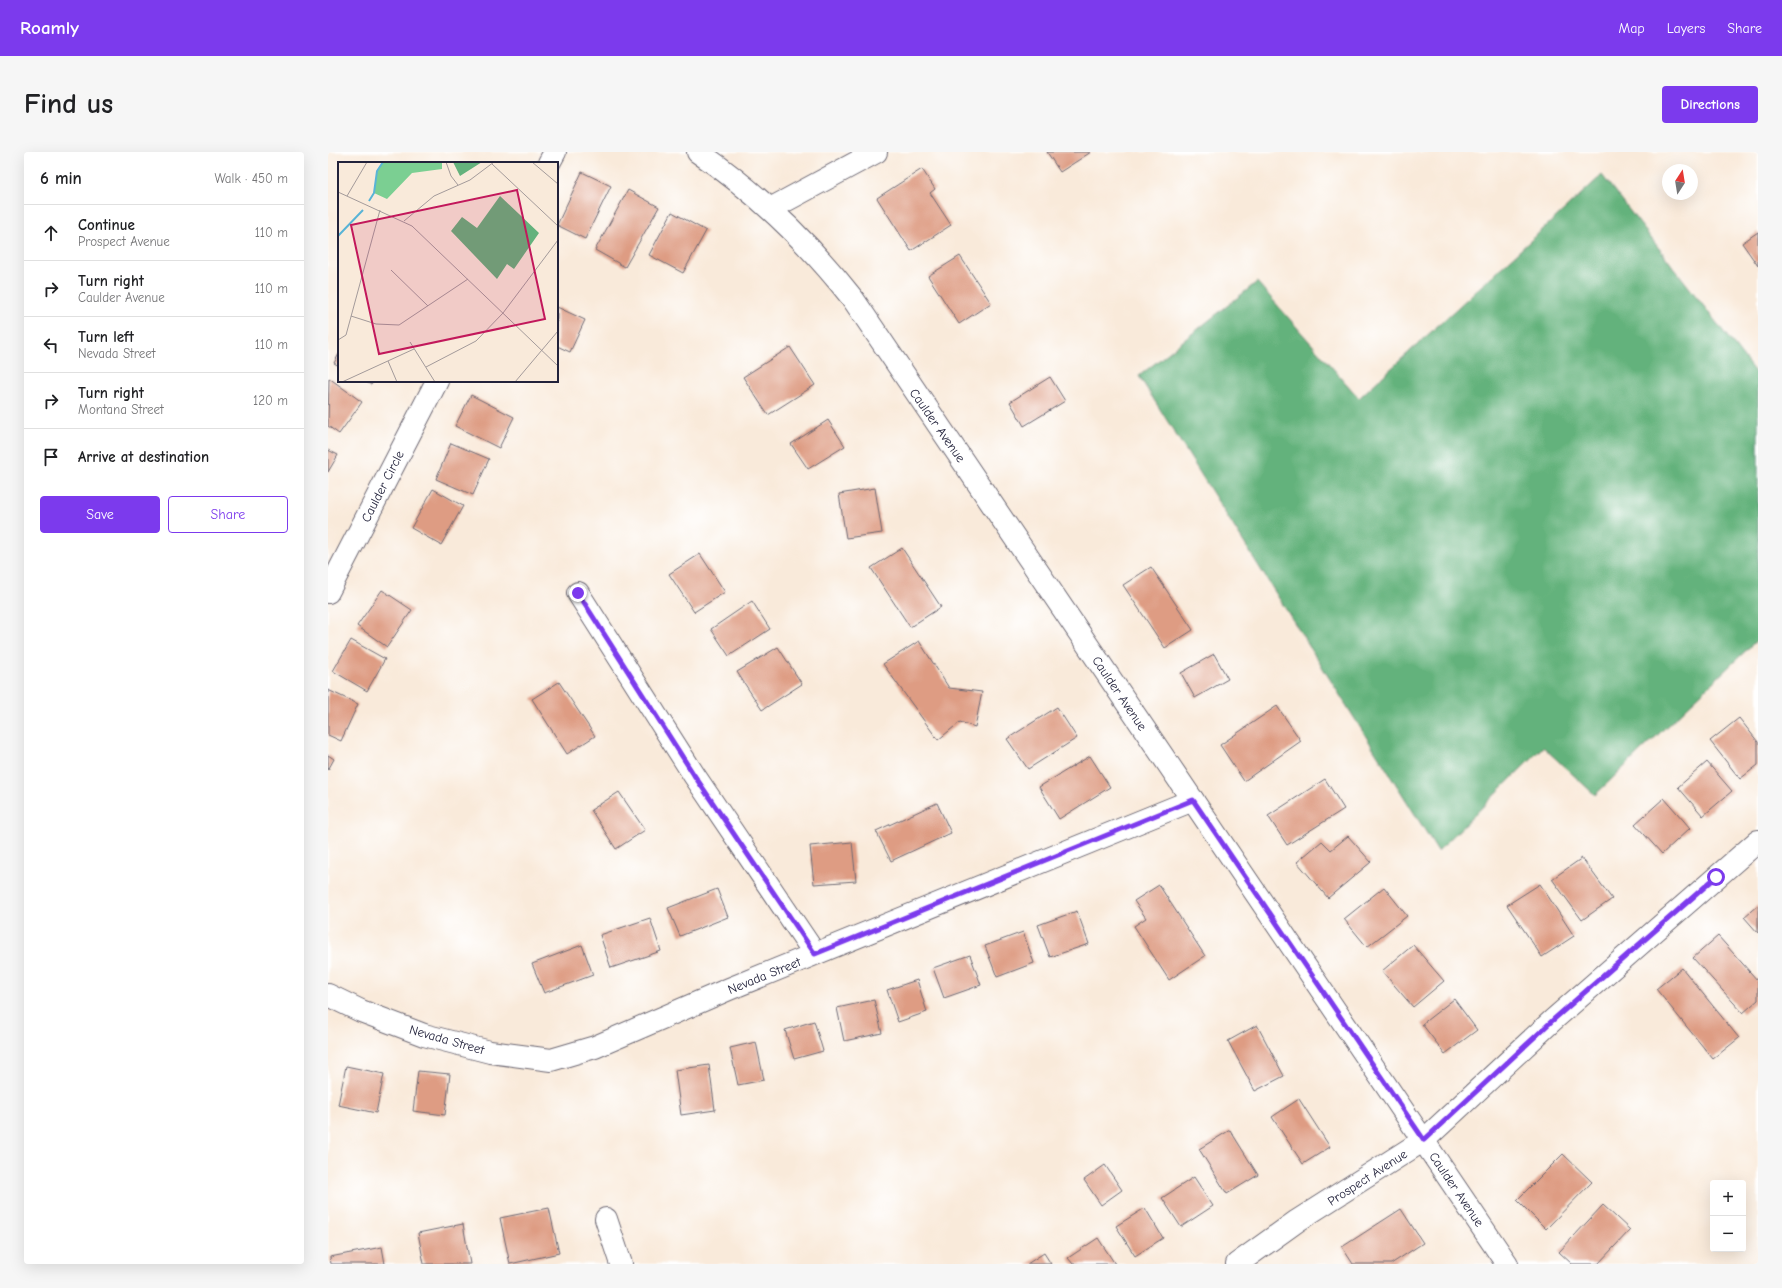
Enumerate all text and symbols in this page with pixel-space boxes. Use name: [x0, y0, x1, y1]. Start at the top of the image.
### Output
text: Roamly: [20, 17, 79, 39]
text: Map: [1618, 20, 1645, 37]
text: Layers: [1667, 20, 1705, 37]
text: Share: [1727, 20, 1762, 37]
button: Directions: [1662, 86, 1758, 123]
text: Find us: [24, 88, 113, 120]
inset map: [338, 162, 558, 382]
north arrow: [1662, 164, 1698, 200]
text: 6 min: [40, 169, 82, 188]
text: Walk · 450 m: [214, 171, 288, 186]
text: Continue: [78, 216, 135, 234]
icon: ahead: [40, 222, 62, 244]
text: 110 m: [255, 225, 288, 240]
text: Prospect Avenue: [78, 234, 170, 249]
text: Turn right: [78, 272, 144, 290]
icon: right: [40, 278, 62, 300]
text: 110 m: [255, 281, 288, 296]
text: Caulder Avenue: [78, 290, 165, 305]
text: Turn left: [78, 328, 134, 346]
icon: left: [40, 334, 62, 356]
text: 110 m: [255, 337, 288, 352]
text: Nevada Street: [78, 346, 155, 361]
text: Turn right: [78, 384, 144, 402]
street label: Caulder Avenue: [907, 385, 969, 465]
icon: right: [40, 390, 62, 412]
text: 120 m: [253, 393, 288, 408]
text: Montana Street: [78, 402, 164, 417]
icon: arrive: [40, 446, 62, 468]
street label: Caulder Circle: [358, 447, 407, 525]
text: Arrive at destination: [78, 448, 209, 466]
button: Save: [40, 496, 160, 533]
button: Share: [168, 496, 288, 533]
route end: [569, 584, 587, 602]
street label: Caulder Avenue: [1089, 653, 1150, 734]
route start: [1707, 868, 1725, 886]
street label: Nevada Street: [725, 954, 804, 997]
street label: Nevada Street: [408, 1022, 487, 1058]
street label: Prospect Avenue: [1325, 1146, 1410, 1209]
street label: Caulder Avenue: [1426, 1149, 1487, 1230]
map controls: [1710, 1180, 1746, 1252]
button: +: [1710, 1180, 1746, 1216]
button: −: [1710, 1216, 1746, 1252]

